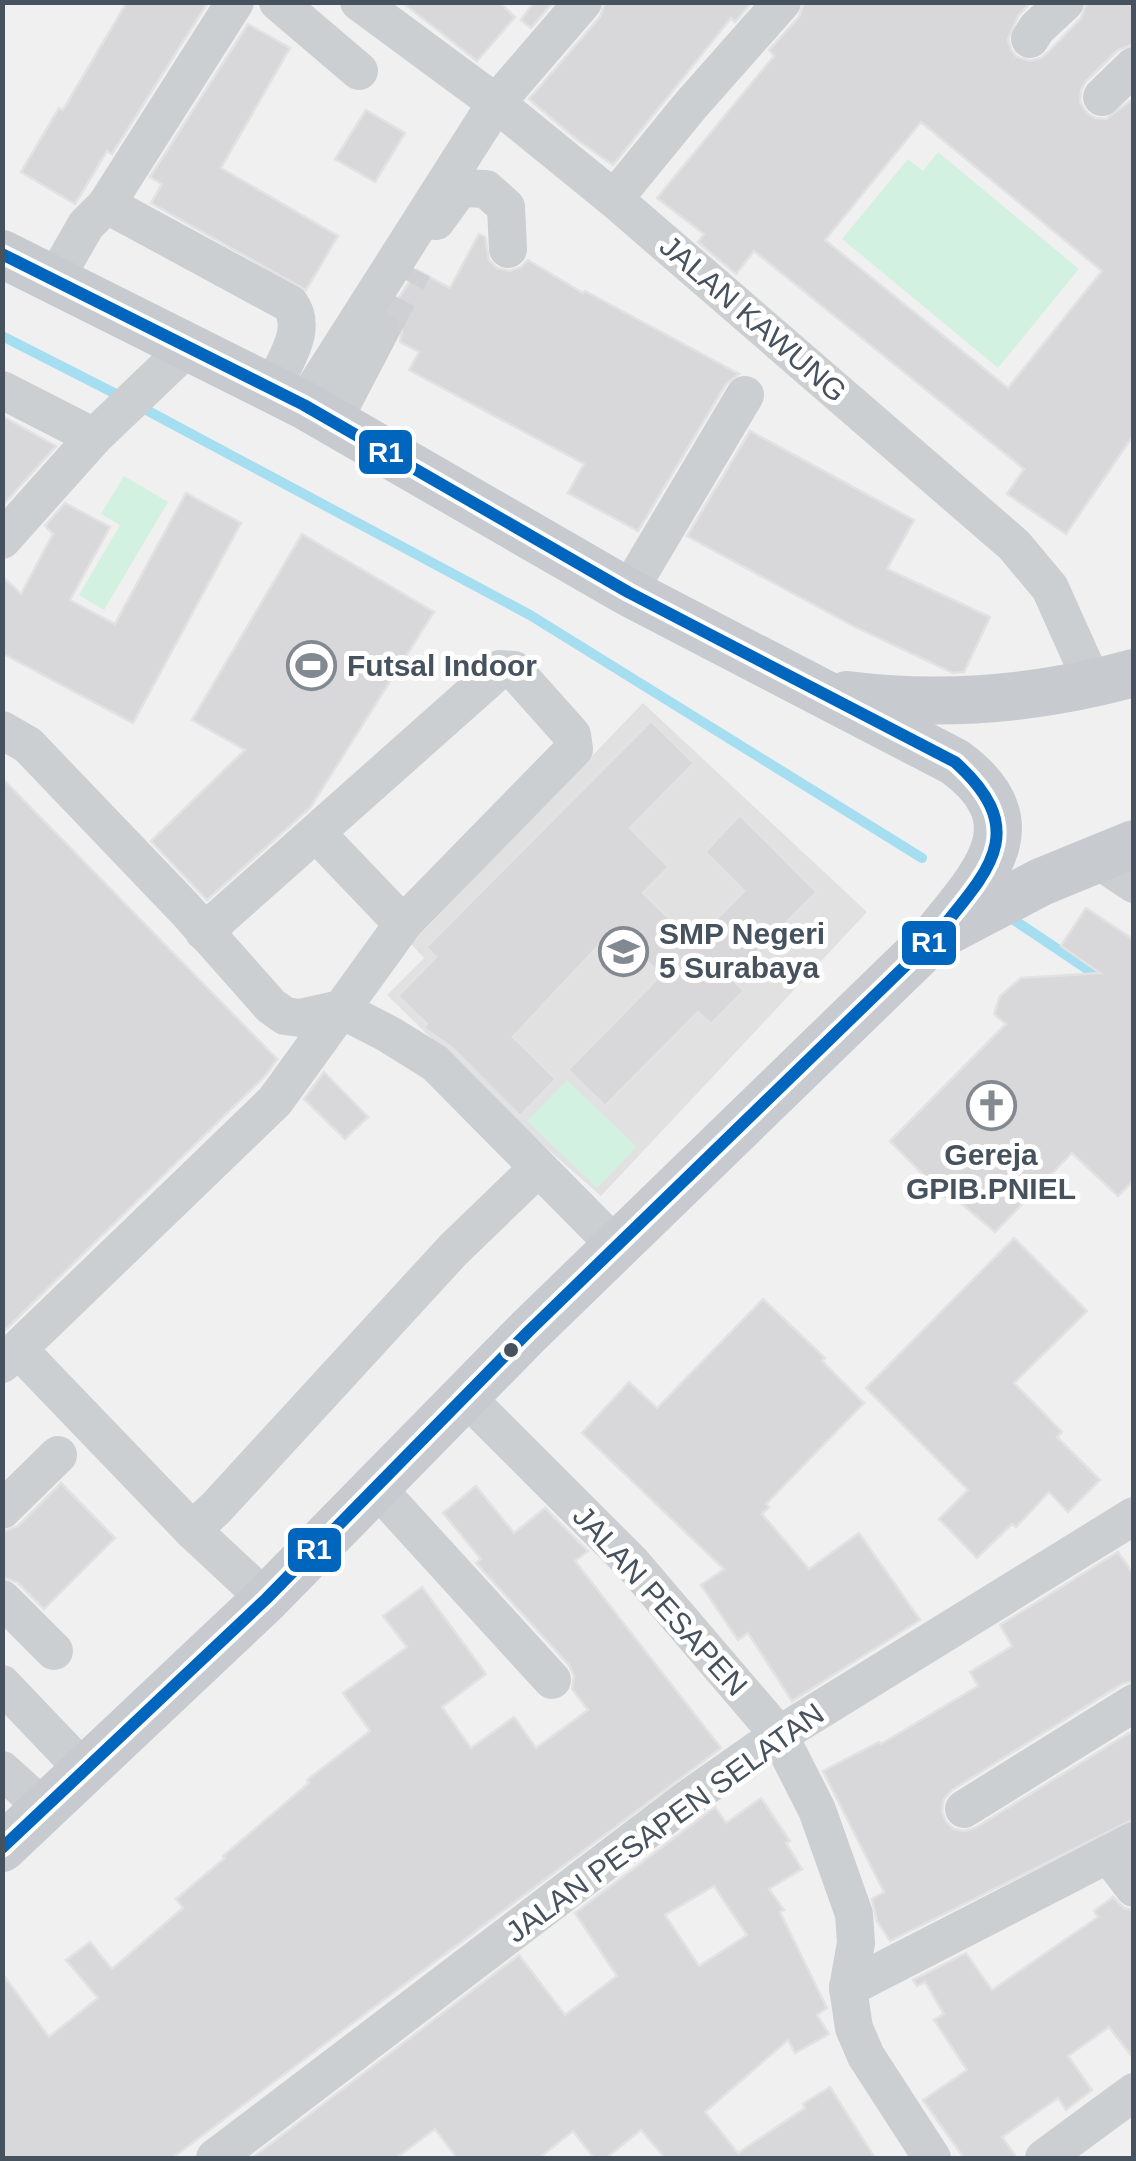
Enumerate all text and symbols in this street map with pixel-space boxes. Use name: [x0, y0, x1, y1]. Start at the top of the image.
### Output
street label: JALAN KAWUNG: [654, 229, 853, 408]
line badge: R1: [357, 428, 414, 476]
text: R1: [368, 437, 404, 468]
sports icon: Futsal Indoor: [286, 640, 338, 692]
place label: Futsal Indoor: [347, 649, 537, 682]
place label: SMP Negeri 5 Surabaya: [659, 917, 825, 984]
line badge: R1: [900, 919, 958, 967]
school or university icon: SMP Negeri 5 Surabaya: [598, 925, 650, 977]
text: R1: [911, 927, 947, 958]
church icon: Gereja GPIB.PNIEL: [965, 1080, 1017, 1132]
place label: Gereja GPIB.PNIEL: [906, 1138, 1076, 1205]
unlabelled marker: [501, 1340, 521, 1360]
street label: JALAN PESAPEN: [567, 1499, 754, 1702]
line badge: R1: [286, 1526, 343, 1574]
text: R1: [296, 1534, 332, 1565]
street label: JALAN PESAPEN SELATAN: [500, 1696, 830, 1949]

